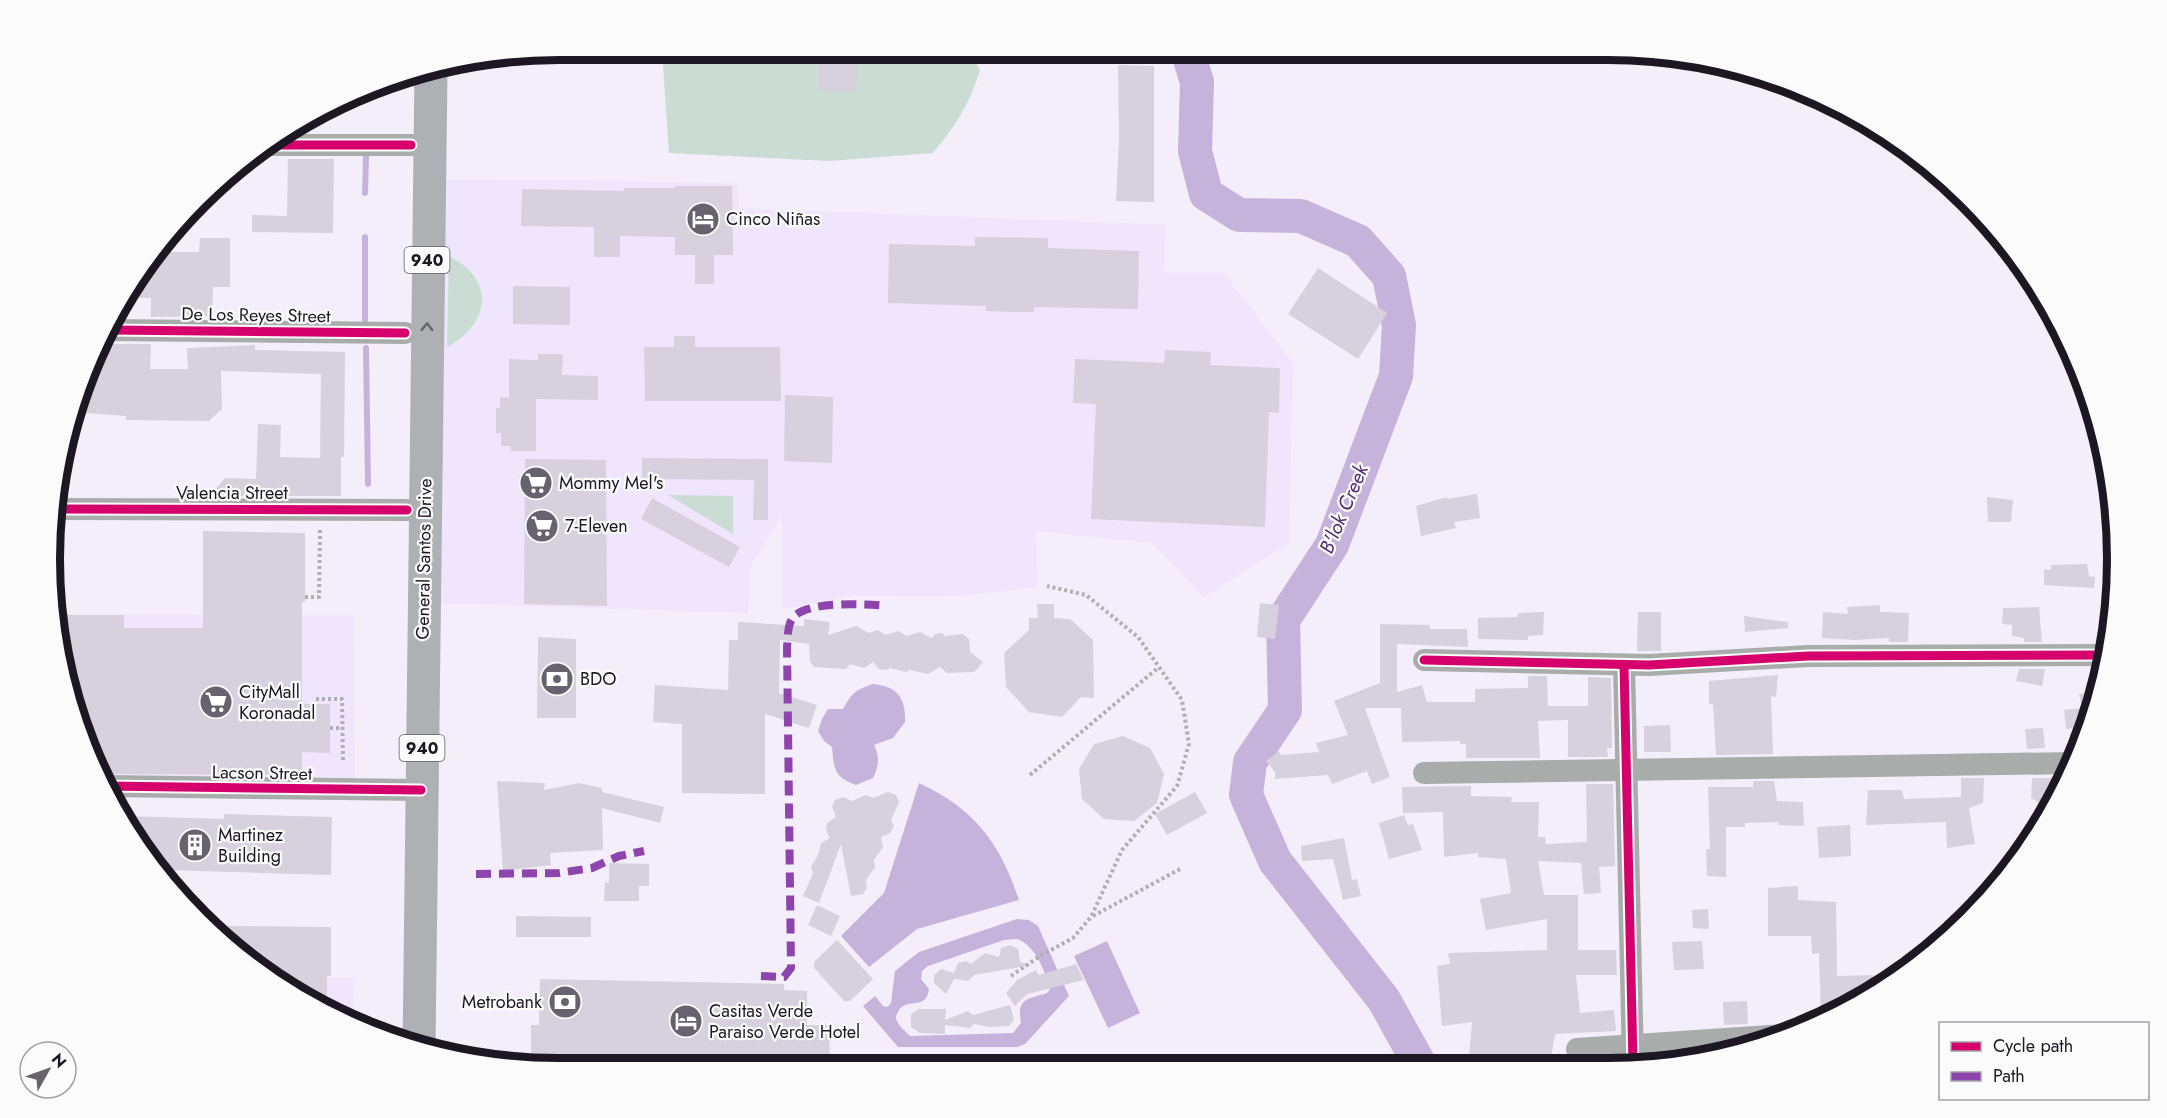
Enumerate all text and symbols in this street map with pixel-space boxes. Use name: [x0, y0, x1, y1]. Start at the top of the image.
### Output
hotel icon: Cinco Niñas: [685, 201, 721, 237]
place label: Cinco Niñas: [726, 206, 820, 232]
road number: 940: [404, 247, 450, 273]
street label: De Los Reyes Street: [181, 301, 331, 329]
one-way arrow: [421, 323, 433, 332]
water label: B'lok Creek: [1312, 459, 1376, 558]
supermarket icon: Mommy Mel's: [518, 465, 554, 501]
place label: Mommy Mel's: [559, 470, 663, 496]
street label: General Santos Drive: [410, 478, 438, 640]
street label: Valencia Street: [176, 480, 289, 506]
supermarket icon: 7-Eleven: [524, 508, 560, 544]
place label: 7-Eleven: [565, 513, 628, 539]
bank icon: BDO: [539, 661, 575, 697]
place label: BDO: [580, 666, 617, 692]
place label: CityMall Koronadal: [239, 679, 315, 726]
supermarket icon: CityMall Koronadal: [198, 684, 234, 720]
road number: 940: [400, 735, 444, 761]
street label: Lacson Street: [212, 759, 313, 787]
place label: Martinez Building: [218, 822, 284, 869]
building icon: Martinez Building: [177, 827, 213, 863]
bank icon: Metrobank: [547, 984, 583, 1020]
place label: Metrobank: [462, 989, 542, 1015]
place label: Casitas Verde Paraiso Verde Hotel: [709, 998, 860, 1045]
hotel icon: Casitas Verde Paraiso Verde Hotel: [668, 1003, 704, 1039]
legend: [1939, 1022, 2149, 1100]
text: Cycle path: [1993, 1033, 2073, 1059]
north arrow: [18, 1040, 78, 1100]
text: N: [46, 1048, 72, 1073]
text: Path: [1993, 1063, 2025, 1089]

